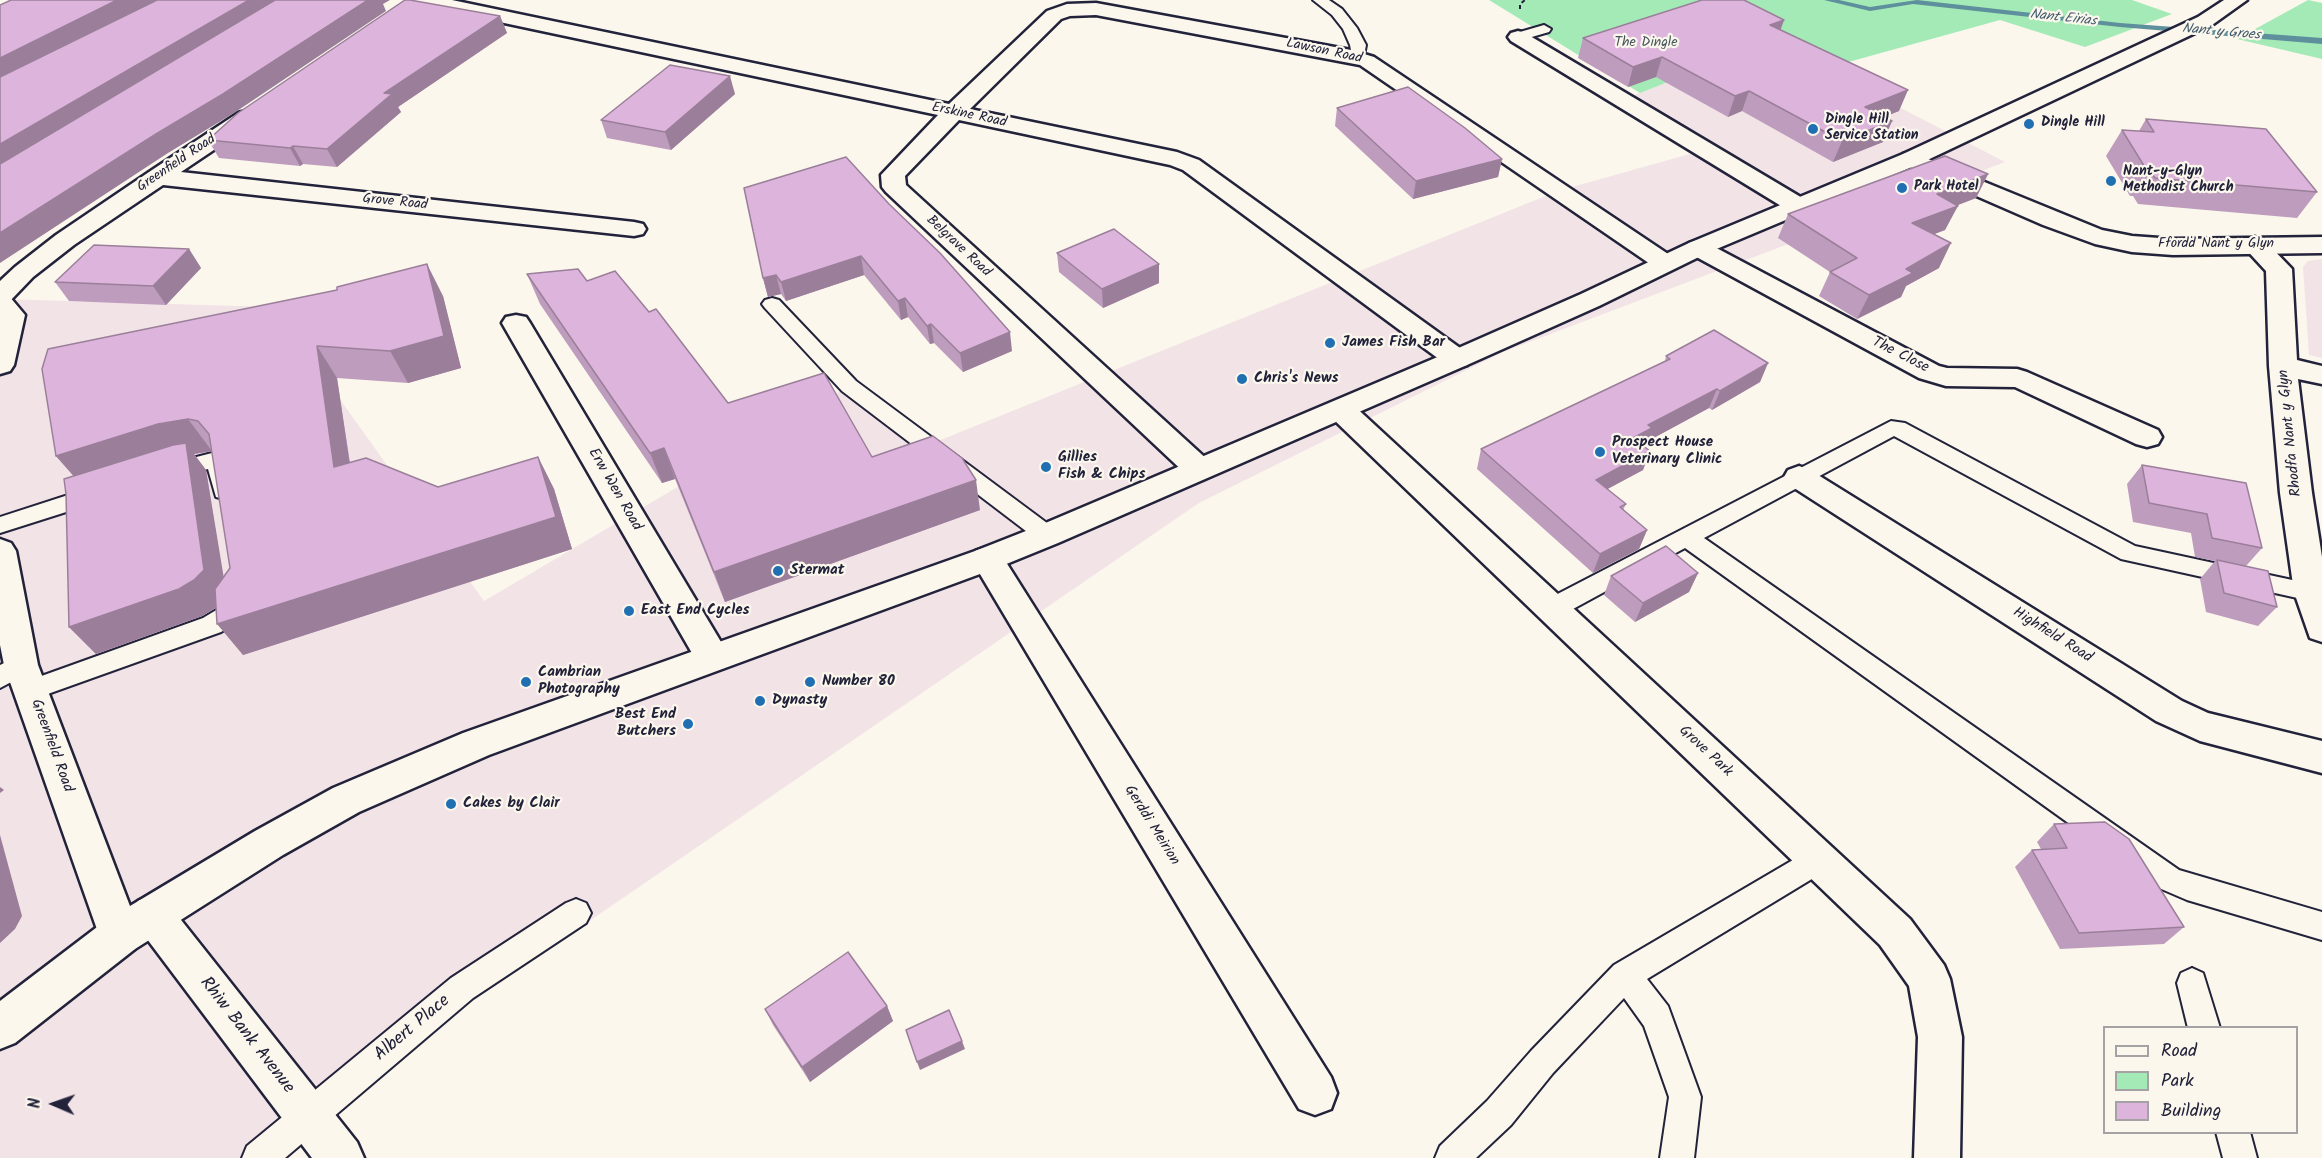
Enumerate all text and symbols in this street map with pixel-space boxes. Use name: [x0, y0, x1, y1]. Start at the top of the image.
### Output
water label: Nant Eirias: [2029, 7, 2097, 31]
water label: Nant y Groes: [2181, 21, 2261, 45]
street label: Lawson Road: [1285, 36, 1363, 68]
park label: The Dingle: [1614, 36, 1678, 52]
street label: Erskine Road: [930, 100, 1008, 132]
place label: Dingle Hill Service Station: [1825, 113, 1919, 146]
place label: Dingle Hill: [2041, 116, 2105, 132]
marker: Dingle Hill: [2022, 117, 2036, 131]
marker: Dingle Hill Service Station: [1806, 122, 1820, 136]
street label: Greenfield Road: [135, 132, 219, 196]
place label: Nant-y-Glyn Methodist Church: [2123, 165, 2234, 198]
marker: Nant-y-Glyn Methodist Church: [2104, 174, 2118, 188]
place label: Park Hotel: [1914, 180, 1979, 196]
marker: Park Hotel: [1895, 181, 1909, 195]
street label: Grove Road: [362, 191, 428, 215]
street label: Belgrave Road: [922, 213, 994, 281]
street label: Ffordd Nant y Glyn: [2158, 237, 2274, 253]
place label: James Fish Bar: [1342, 334, 1445, 352]
street label: The Close: [1869, 334, 1931, 378]
marker: James Fish Bar: [1323, 336, 1337, 350]
street label: Rhodfa Nant y Glyn: [2275, 369, 2307, 497]
place label: Chris's News: [1254, 370, 1339, 388]
marker: Chris's News: [1235, 372, 1249, 386]
place label: Prospect House Veterinary Clinic: [1612, 434, 1722, 469]
street label: Erw Wen Road: [583, 445, 645, 535]
marker: Prospect House Veterinary Clinic: [1593, 445, 1607, 459]
place label: Gillies Fish & Chips: [1058, 449, 1145, 484]
marker: Gillies Fish & Chips: [1039, 460, 1053, 474]
place label: Stermat: [790, 562, 844, 580]
marker: Stermat: [771, 564, 785, 578]
place label: East End Cycles: [641, 602, 750, 620]
marker: East End Cycles: [622, 604, 636, 618]
street label: Highfield Road: [2009, 604, 2095, 668]
place label: Cambrian Photography: [538, 664, 620, 699]
place label: Number 80: [822, 673, 895, 691]
marker: Cambrian Photography: [519, 675, 533, 689]
marker: Number 80: [803, 675, 817, 689]
place label: Dynasty: [772, 692, 827, 710]
marker: Dynasty: [753, 694, 767, 708]
street label: Greenfield Road: [26, 697, 76, 795]
place label: Best End Butchers: [615, 706, 676, 741]
marker: Best End Butchers: [681, 717, 695, 731]
street label: Grove Park: [1674, 723, 1736, 781]
street label: Gerddi Meirion: [1119, 783, 1183, 869]
place label: Cakes by Clair: [463, 795, 560, 813]
marker: Cakes by Clair: [444, 797, 458, 811]
street label: Rhiw Bank Avenue: [194, 973, 298, 1099]
street label: Albert Place: [371, 991, 455, 1067]
legend: [2103, 1026, 2298, 1134]
text: Road: [2161, 1037, 2197, 1066]
text: Park: [2161, 1067, 2194, 1096]
north arrow: [24, 1074, 84, 1134]
text: Building: [2161, 1097, 2221, 1126]
text: N: [23, 1098, 48, 1109]

